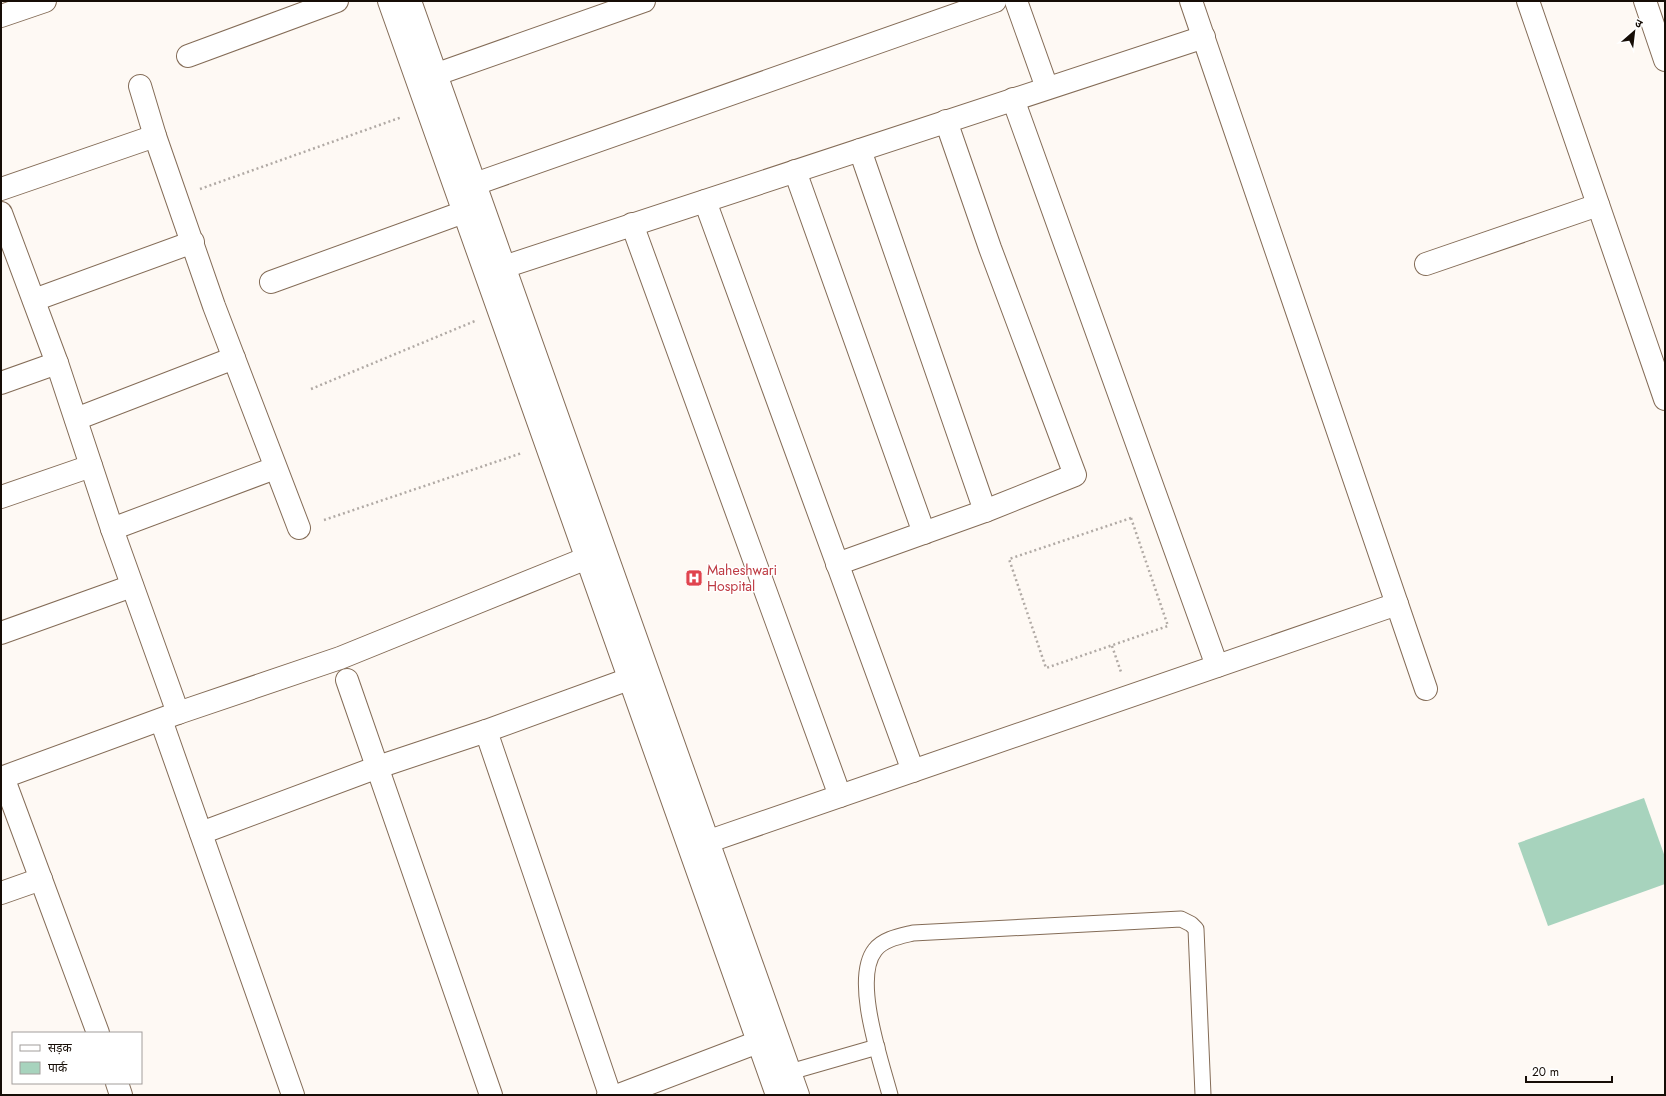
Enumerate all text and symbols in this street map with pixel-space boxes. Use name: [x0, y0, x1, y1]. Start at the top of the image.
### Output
north arrow: [1614, 12, 1654, 52]
text: उ: [1632, 15, 1646, 32]
place label: Maheshwari Hospital: [707, 560, 777, 596]
hospital icon: Maheshwari Hospital: [684, 568, 704, 588]
legend: [12, 1032, 142, 1084]
text: सड़क: [48, 1039, 73, 1057]
scale bar: [1526, 1058, 1612, 1084]
text: पार्क: [48, 1059, 68, 1077]
text: 20 m: [1532, 1063, 1559, 1081]

